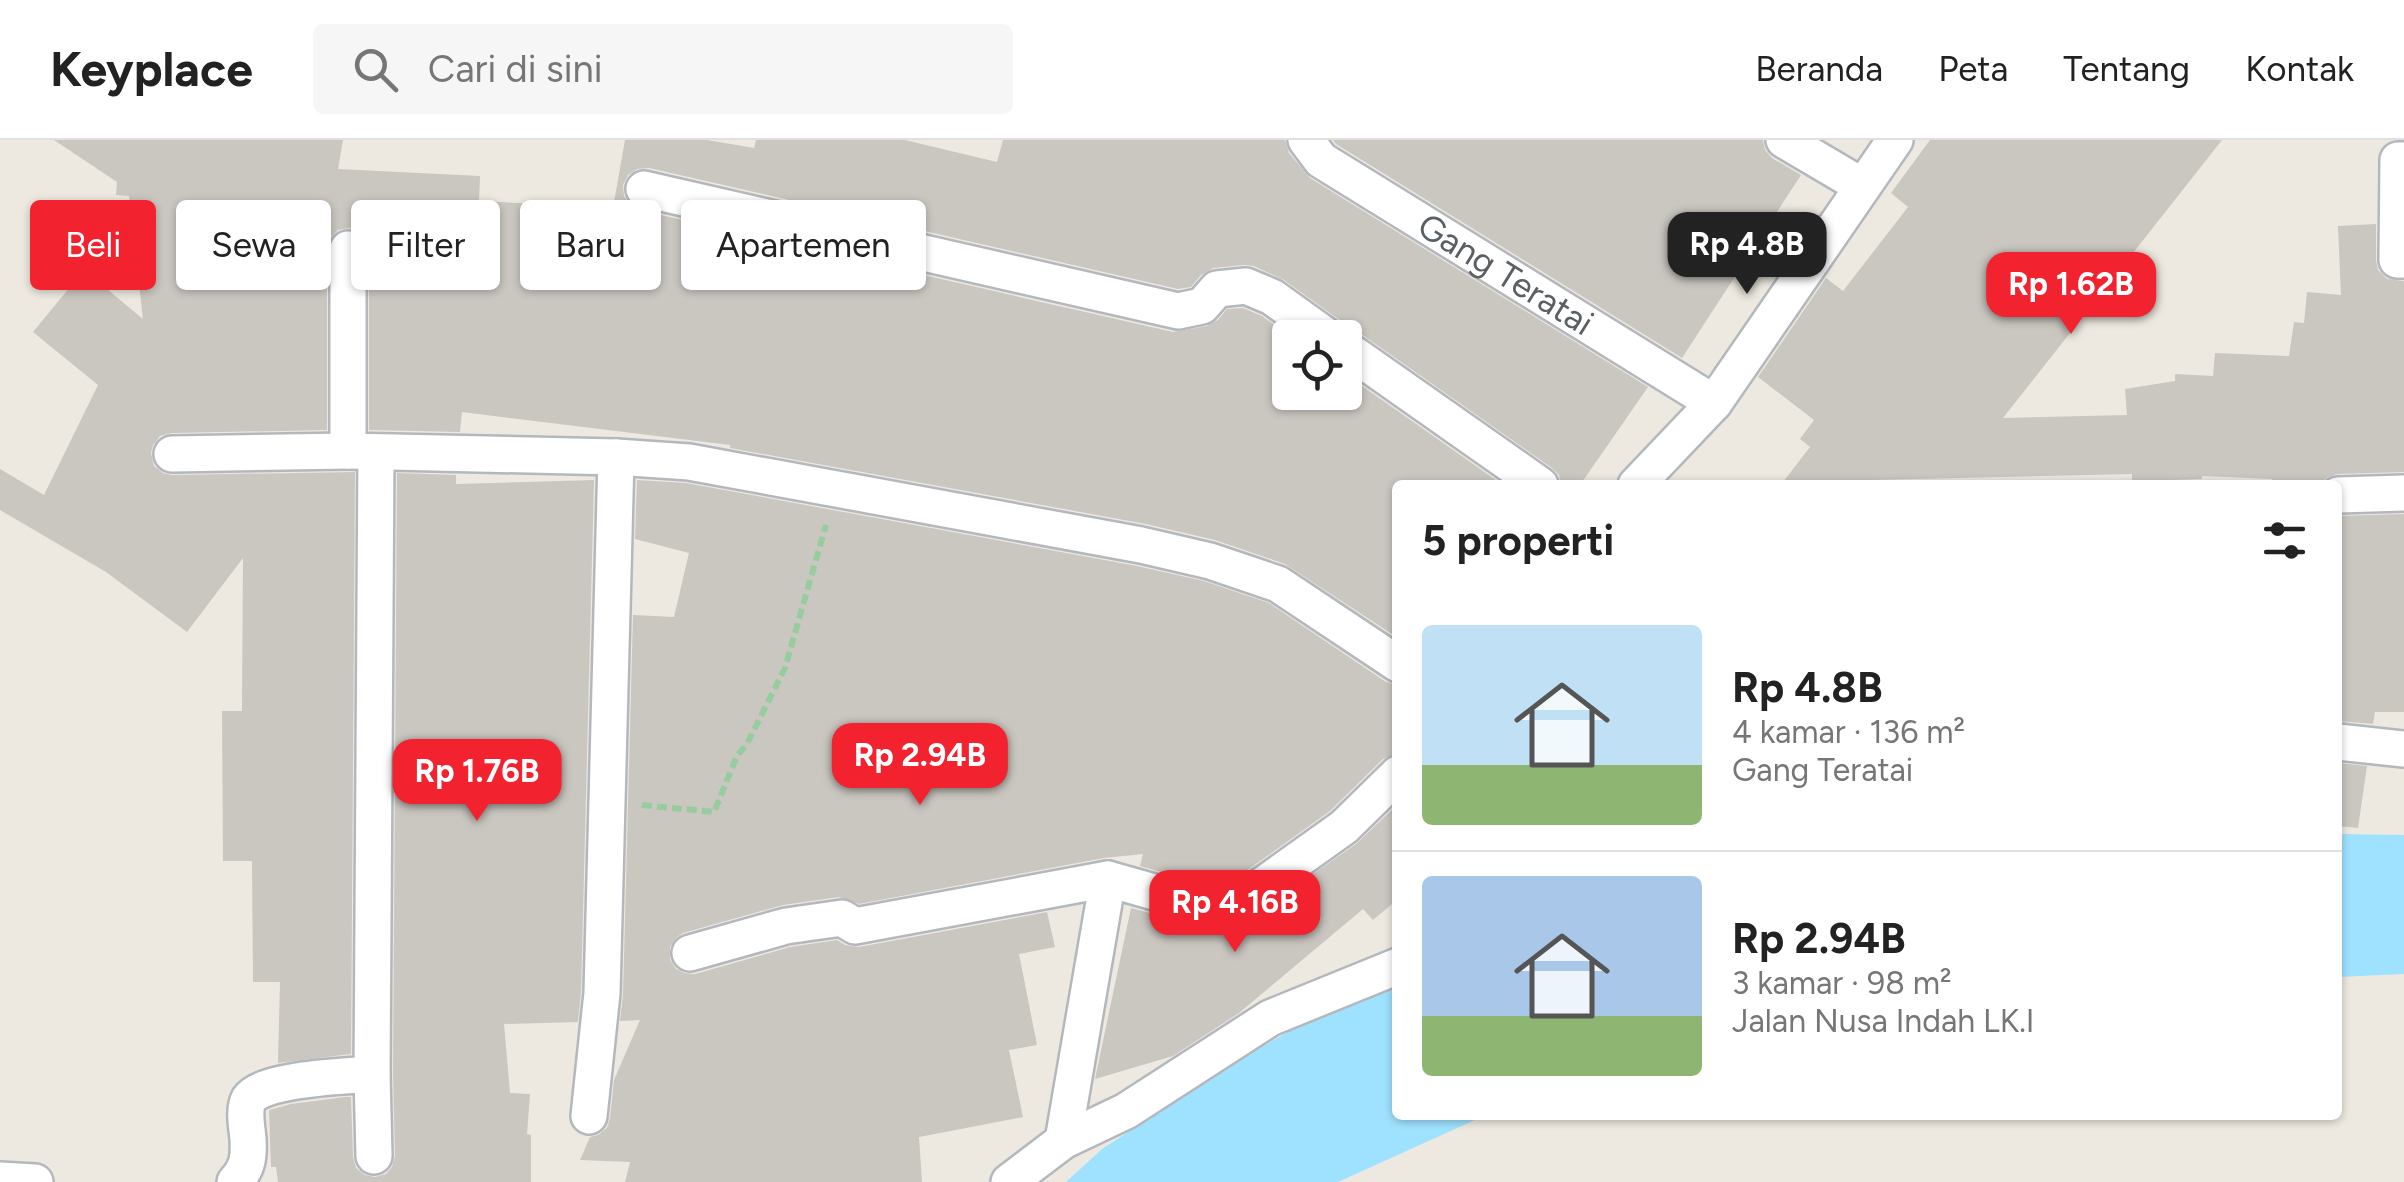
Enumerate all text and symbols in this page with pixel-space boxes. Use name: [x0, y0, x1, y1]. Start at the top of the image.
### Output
search box: [313, 24, 1013, 114]
text: Keyplace: [50, 40, 253, 98]
icon: search: [348, 42, 403, 97]
text: Cari di sini: [428, 46, 603, 92]
text: Beranda: [1755, 48, 1883, 90]
text: Peta: [1938, 48, 2008, 90]
text: Tentang: [2063, 48, 2190, 90]
text: Kontak: [2245, 48, 2354, 90]
chip: Beli: [30, 200, 156, 290]
chip: Sewa: [176, 200, 331, 290]
chip: Filter: [351, 200, 500, 290]
chip: Baru: [520, 200, 661, 290]
chip: Apartemen: [681, 200, 926, 290]
street label: Gang Teratai: [1410, 204, 1601, 344]
pin: Rp 4.8B: [1655, 212, 1839, 297]
text: Rp 4.8B: [1690, 225, 1804, 263]
pin: Rp 1.62B: [1968, 252, 2174, 337]
text: Rp 1.62B: [2008, 265, 2134, 303]
map controls: [1272, 320, 1362, 410]
button: locate: [1272, 320, 1362, 410]
icon: filters: [2257, 513, 2312, 568]
text: 5 properti: [1422, 515, 1614, 566]
text: Rp 4.8B: [1732, 662, 1883, 713]
icon: home: [1502, 665, 1622, 785]
text: 4 kamar · 136 m²: [1732, 713, 1965, 751]
pin: Rp 2.94B: [817, 723, 1023, 808]
text: Rp 2.94B: [854, 736, 986, 774]
pin: Rp 1.76B: [374, 739, 580, 824]
text: Gang Teratai: [1732, 751, 1913, 789]
text: Rp 1.76B: [415, 752, 539, 790]
pin: Rp 4.16B: [1132, 870, 1338, 955]
text: Rp 4.16B: [1171, 883, 1299, 921]
text: Rp 2.94B: [1732, 913, 1906, 964]
icon: home: [1502, 916, 1622, 1036]
text: 3 kamar · 98 m²: [1732, 964, 1952, 1002]
text: Jalan Nusa Indah LK.I: [1732, 1002, 2035, 1040]

